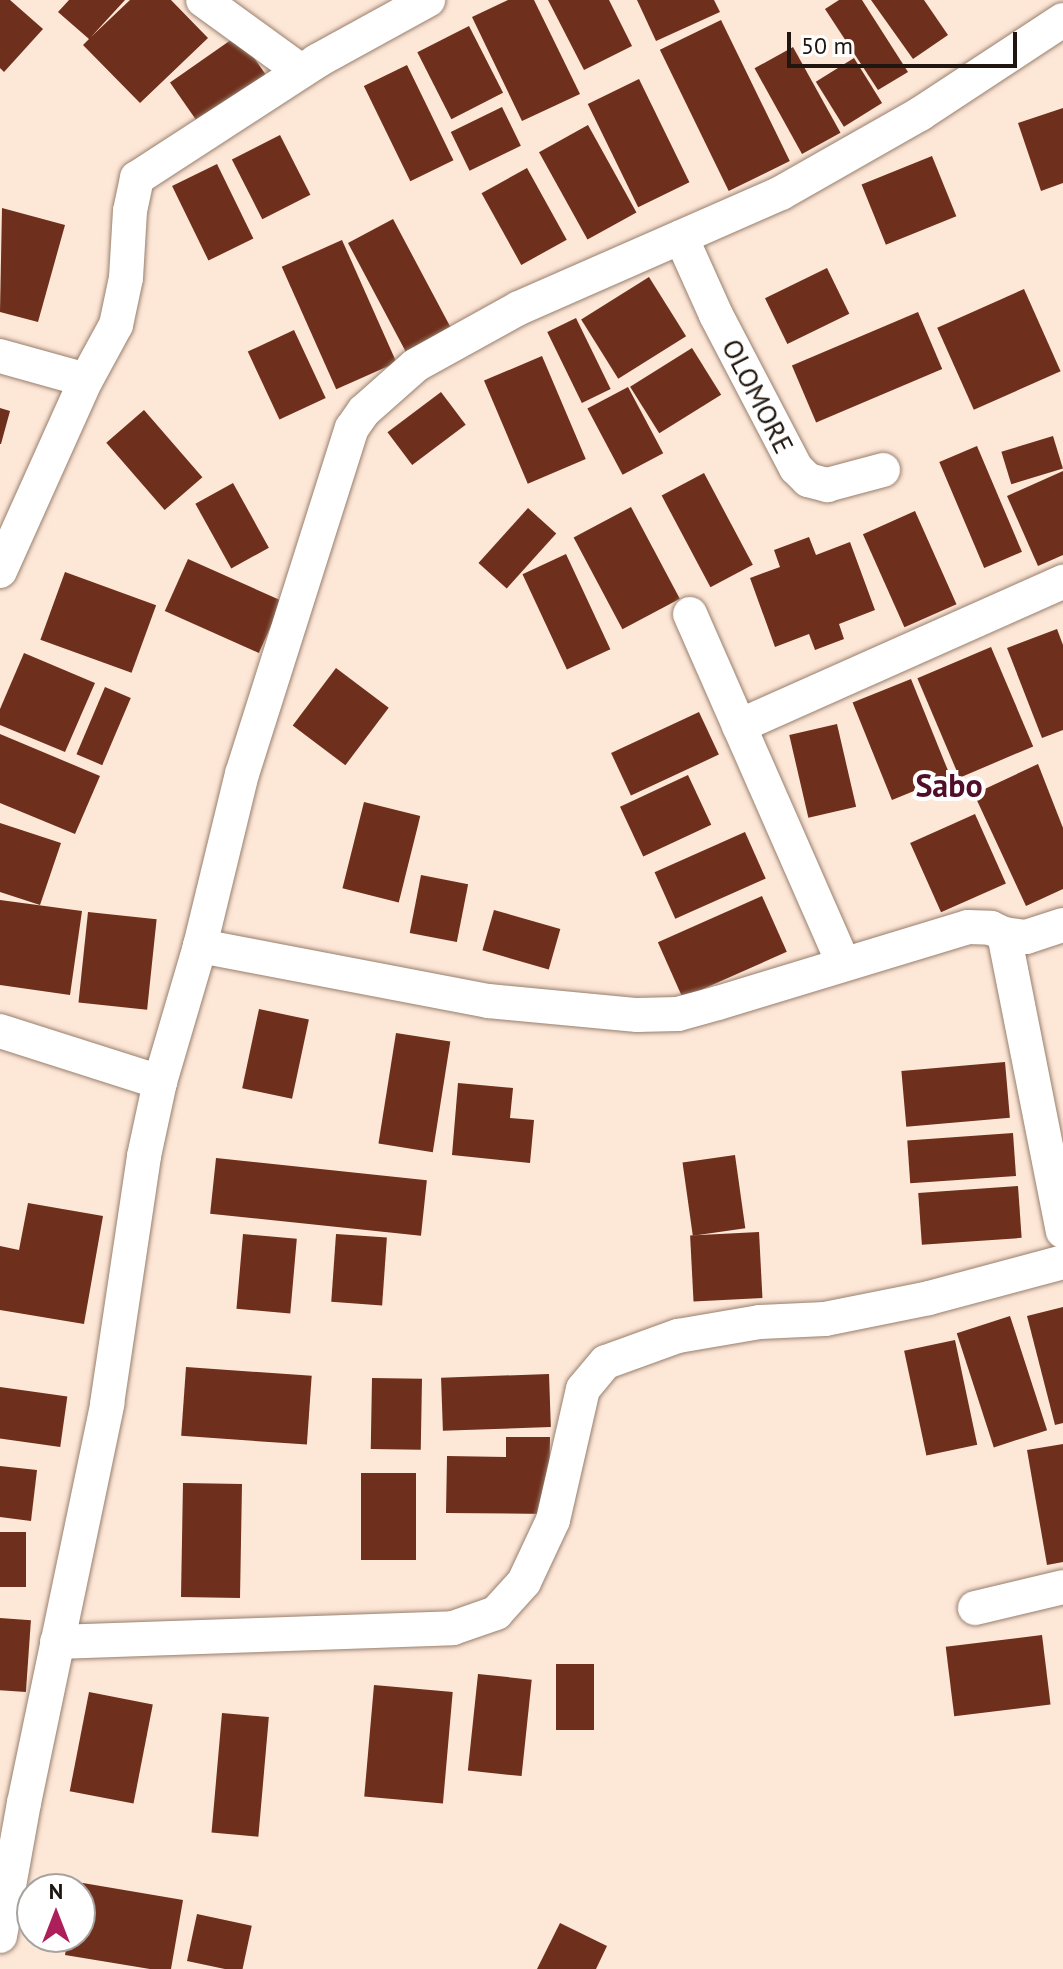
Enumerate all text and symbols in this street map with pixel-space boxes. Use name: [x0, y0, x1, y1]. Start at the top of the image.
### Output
scale bar: [791, 16, 1021, 66]
text: 50 m: [801, 30, 853, 61]
street label: OLOMORE: [715, 333, 801, 459]
district label: Sabo: [915, 766, 983, 804]
north arrow: [16, 1873, 96, 1953]
text: N: [49, 1877, 63, 1905]

